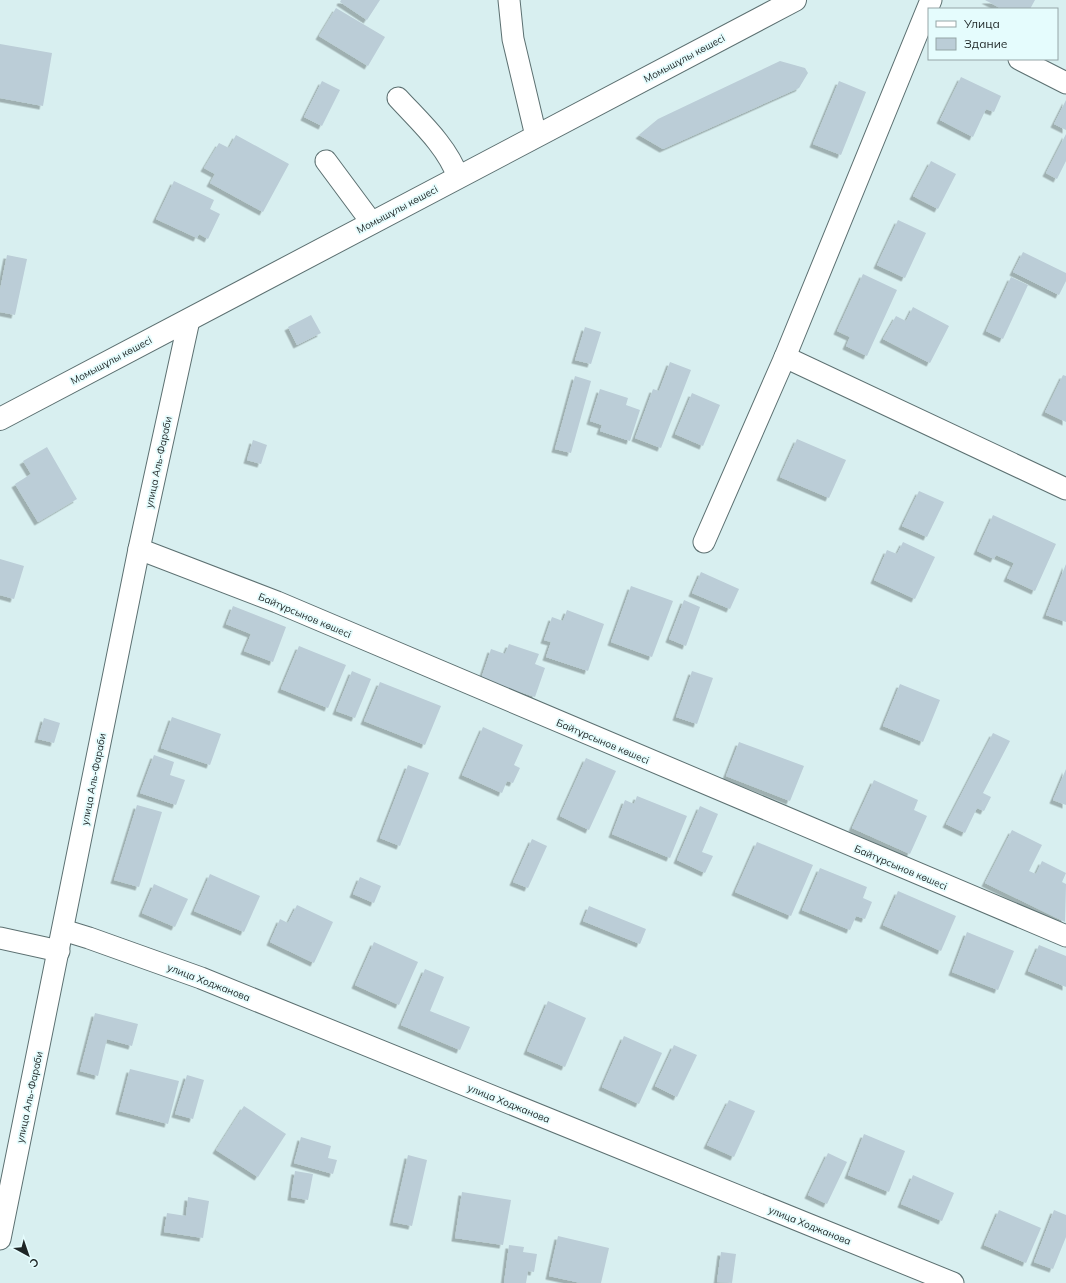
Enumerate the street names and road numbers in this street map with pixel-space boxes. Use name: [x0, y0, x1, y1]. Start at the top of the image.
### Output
street label: Момышұлы көшесі: [641, 32, 727, 85]
street label: Момышұлы көшесі: [354, 183, 440, 236]
street label: Момышұлы көшесі: [68, 334, 154, 387]
street label: улица Аль-Фараби: [142, 415, 175, 509]
street label: Байтұрсынов көшесі: [256, 590, 353, 641]
street label: Байтұрсынов көшесі: [554, 716, 651, 767]
street label: улица Аль-Фараби: [78, 732, 109, 826]
street label: Байтұрсынов көшесі: [852, 842, 949, 893]
street label: улица Ходжанова: [166, 961, 252, 1004]
street label: улица Аль-Фараби: [13, 1050, 46, 1144]
street label: улица Ходжанова: [466, 1081, 552, 1126]
street label: улица Ходжанова: [767, 1203, 853, 1248]

